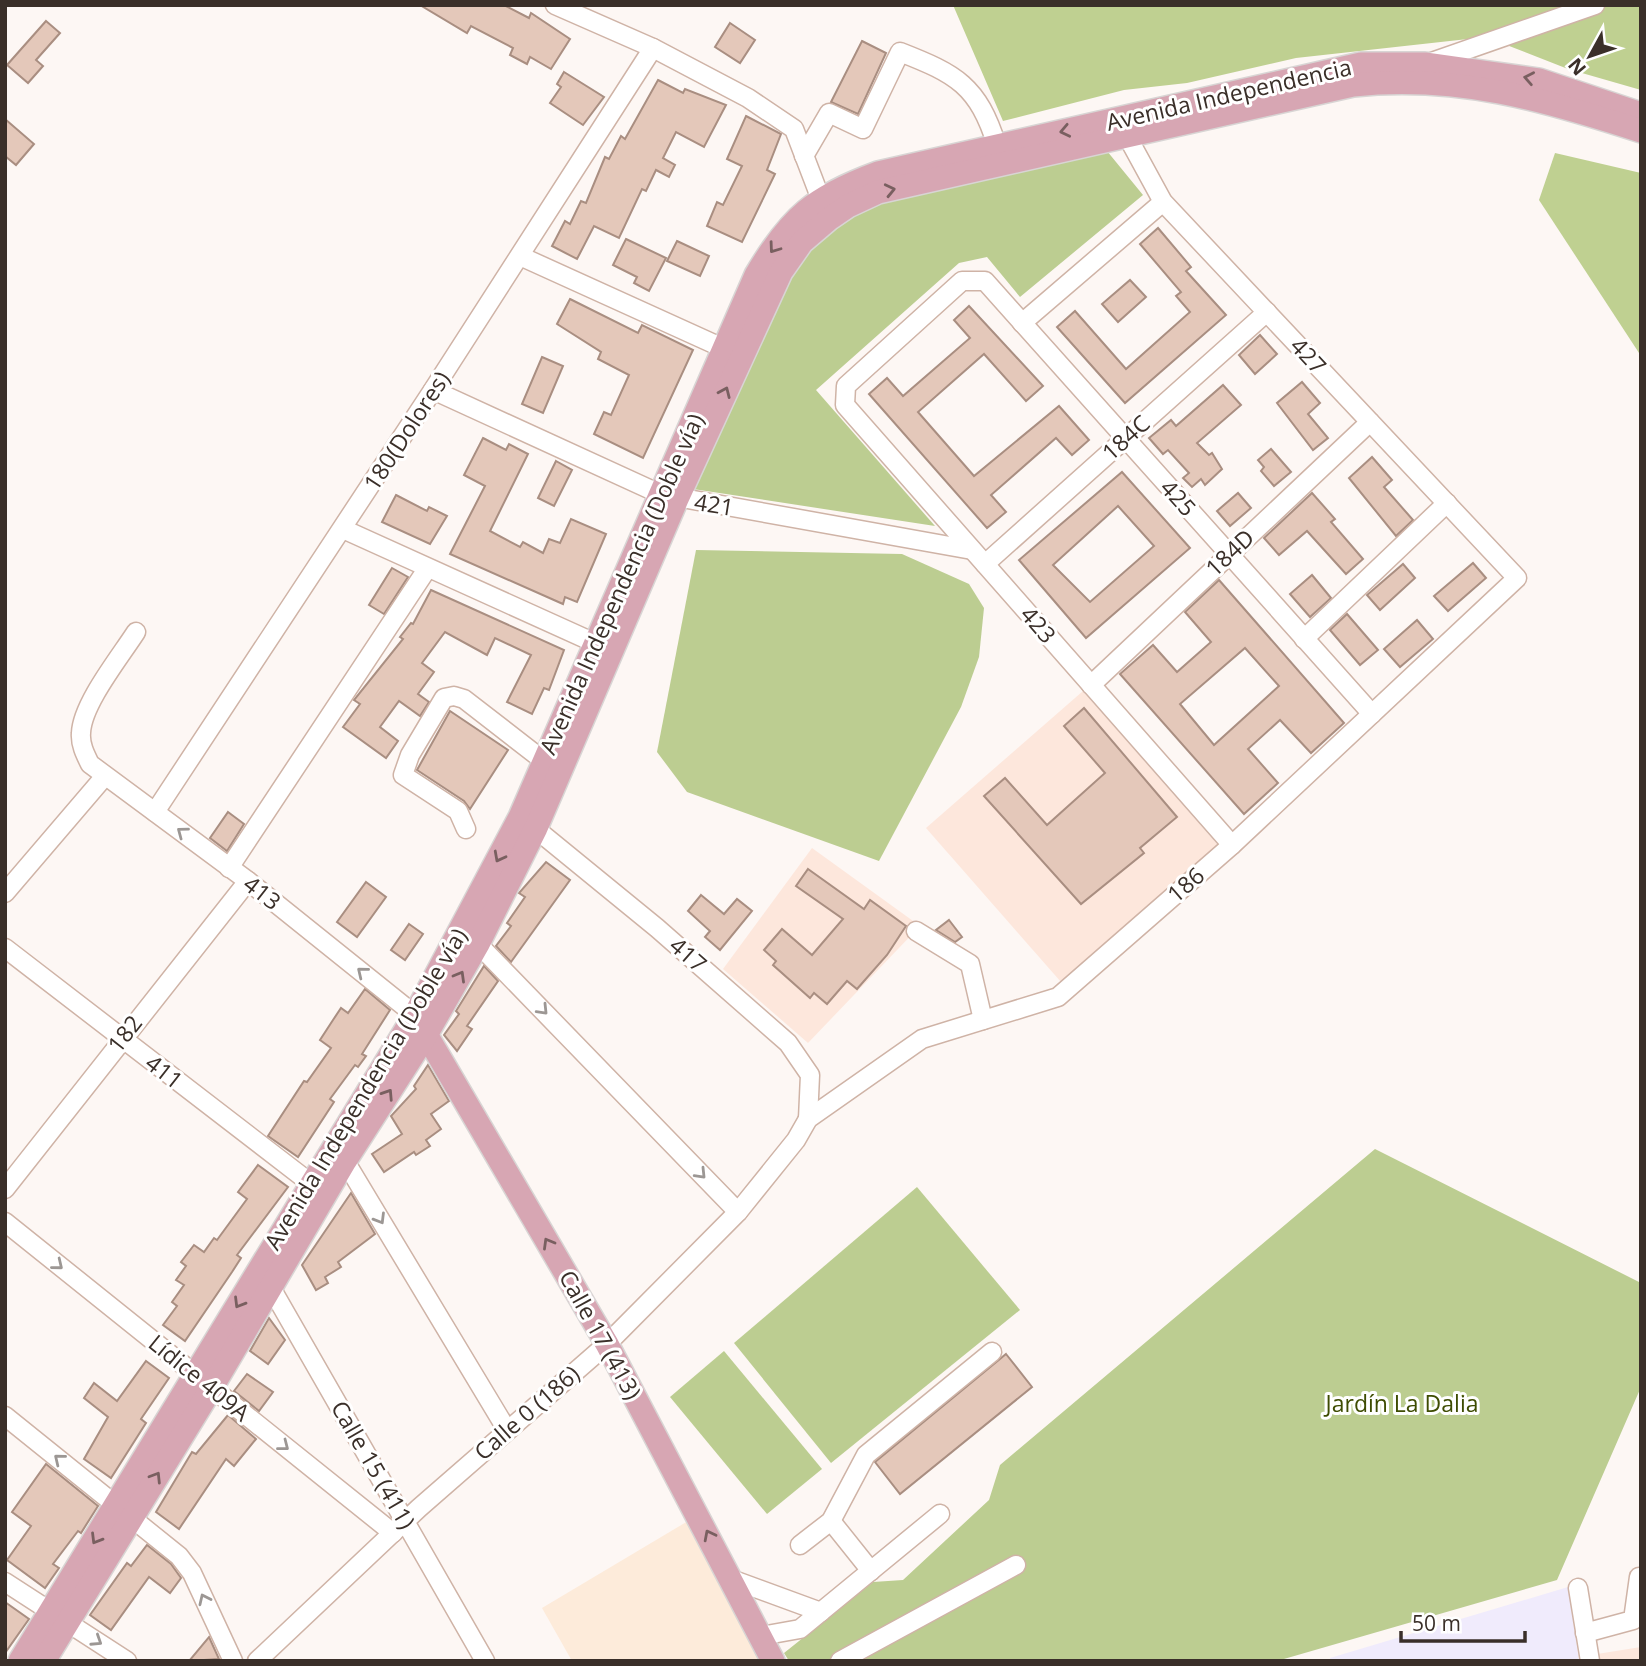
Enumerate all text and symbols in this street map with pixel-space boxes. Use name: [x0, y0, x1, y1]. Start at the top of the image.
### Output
north arrow: [1555, 21, 1625, 91]
street label: Avenida Independencia: [1103, 50, 1355, 138]
text: N: [1562, 53, 1592, 81]
one-way arrow: [1523, 72, 1535, 87]
one-way arrow: [1059, 123, 1071, 138]
one-way arrow: [884, 183, 896, 198]
one-way arrow: [770, 240, 782, 253]
street label: 427: [1284, 330, 1334, 381]
street label: 180(Dolores): [356, 365, 457, 496]
one-way arrow: [717, 387, 731, 399]
street label: 184C: [1095, 407, 1156, 467]
street label: Avenida Independencia (Doble vía): [531, 408, 711, 759]
street label: 425: [1154, 472, 1204, 523]
street label: 421: [692, 485, 736, 523]
street label: 184D: [1198, 521, 1261, 583]
street label: 423: [1014, 599, 1064, 650]
one-way arrow: [178, 828, 190, 841]
one-way arrow: [494, 849, 507, 862]
street label: 186: [1160, 859, 1211, 909]
street label: 413: [237, 867, 288, 917]
street label: Avenida Independencia (Doble vía): [256, 922, 474, 1255]
street label: 417: [663, 929, 714, 979]
one-way arrow: [357, 968, 370, 980]
one-way arrow: [452, 970, 465, 983]
one-way arrow: [534, 1002, 547, 1015]
street label: 182: [99, 1008, 149, 1059]
street label: 411: [139, 1046, 190, 1096]
one-way arrow: [380, 1089, 392, 1102]
one-way arrow: [692, 1166, 705, 1179]
one-way arrow: [372, 1212, 385, 1225]
one-way arrow: [543, 1238, 556, 1251]
one-way arrow: [50, 1257, 63, 1269]
street label: Calle 17 (413): [552, 1264, 650, 1405]
one-way arrow: [234, 1295, 247, 1308]
street label: Lídice 409A: [142, 1327, 257, 1428]
street label: Calle 0 (186): [467, 1358, 586, 1467]
park label: Jardín La Dalia: [1324, 1387, 1478, 1419]
street label: Calle 15 (411): [324, 1395, 423, 1534]
one-way arrow: [276, 1438, 288, 1451]
one-way arrow: [55, 1455, 67, 1468]
one-way arrow: [148, 1472, 161, 1485]
one-way arrow: [703, 1529, 717, 1542]
one-way arrow: [91, 1532, 104, 1545]
one-way arrow: [198, 1594, 212, 1606]
scale bar: [1401, 1600, 1525, 1644]
text: 50 m: [1412, 1609, 1461, 1637]
one-way arrow: [89, 1633, 102, 1646]

